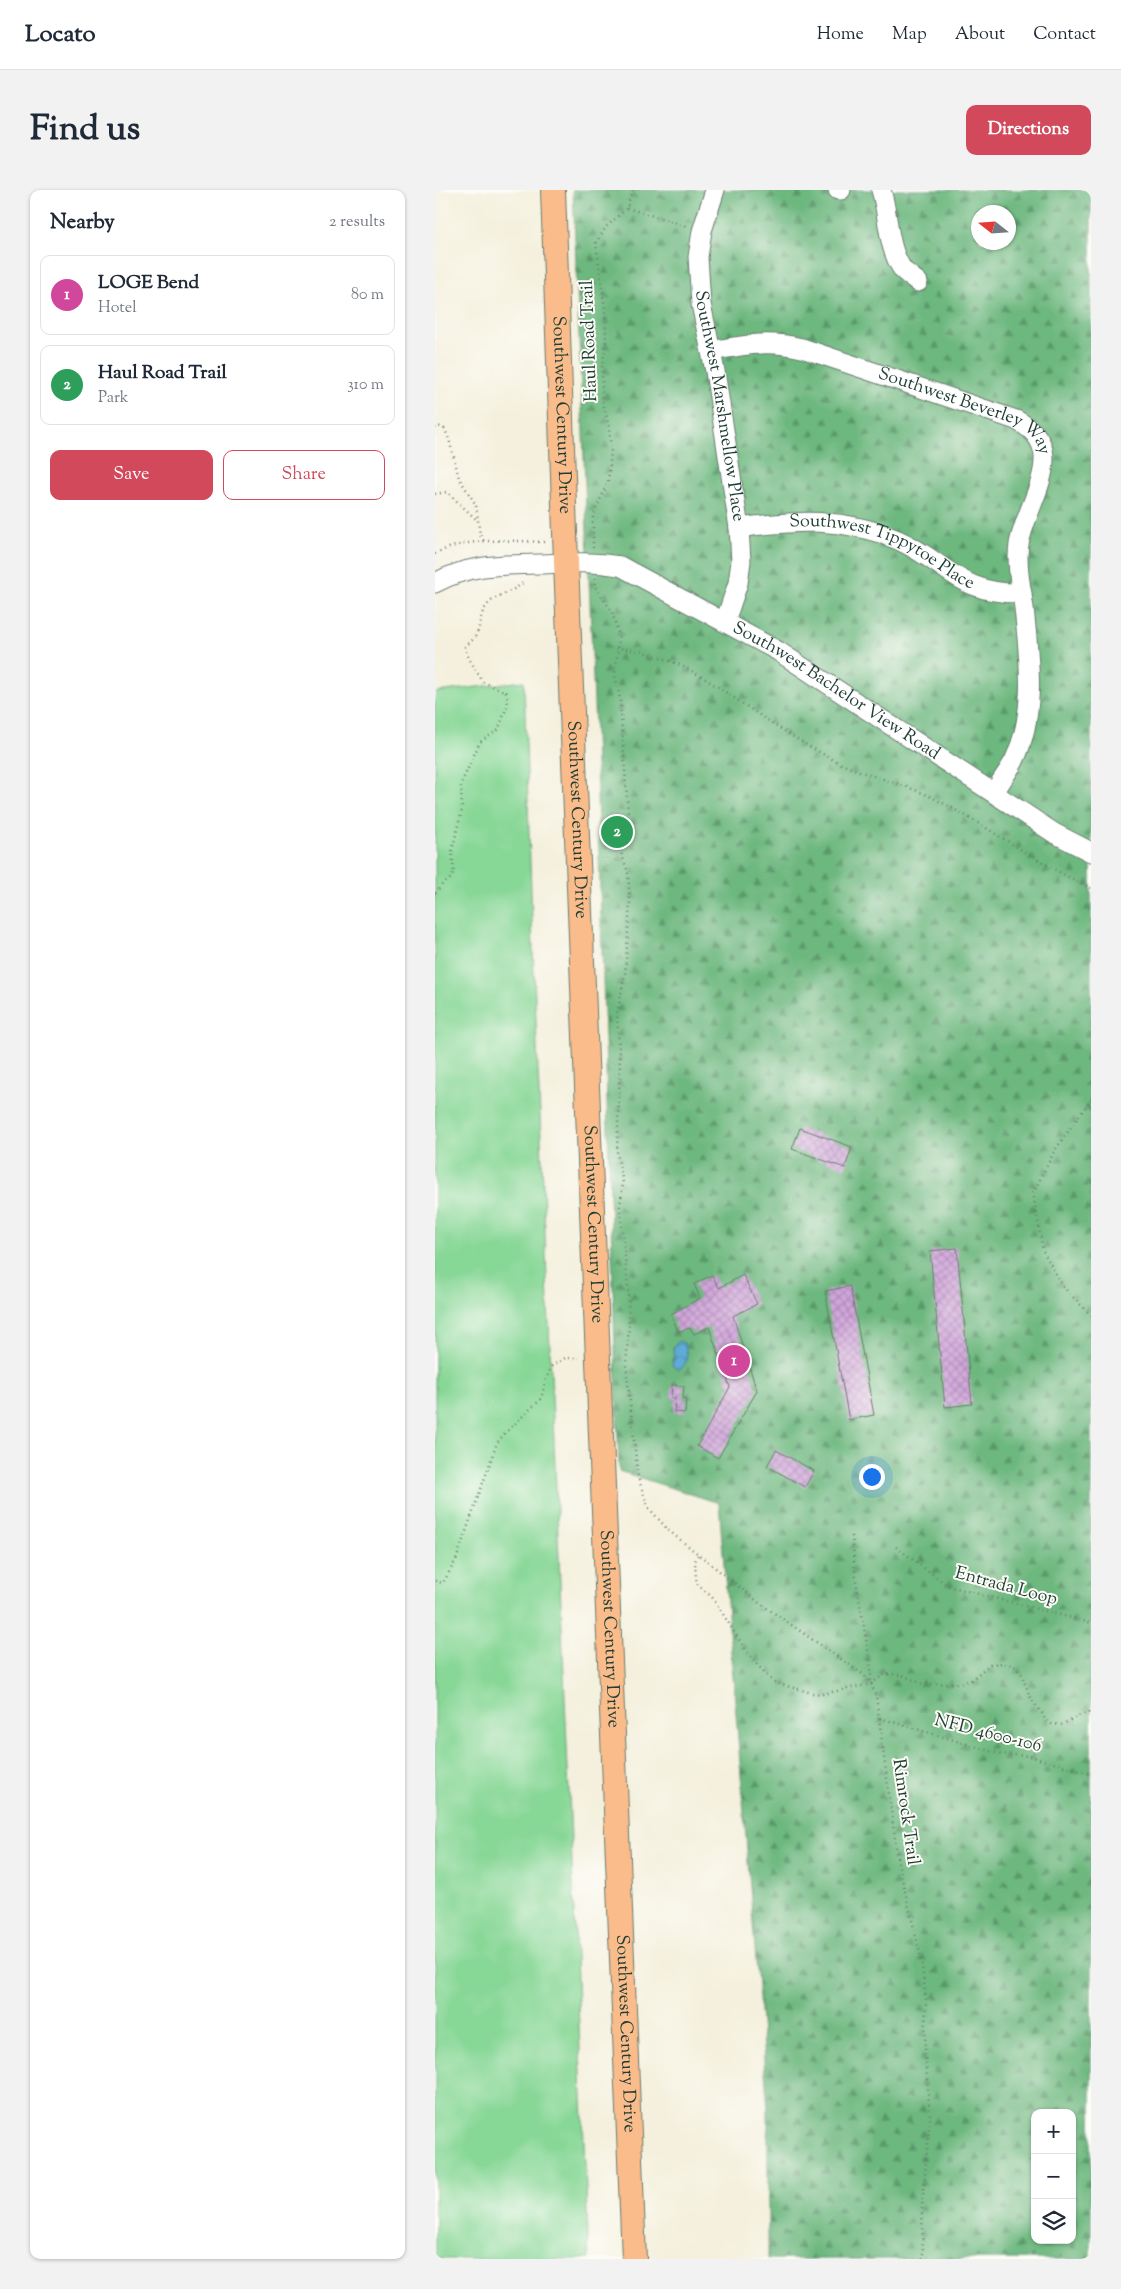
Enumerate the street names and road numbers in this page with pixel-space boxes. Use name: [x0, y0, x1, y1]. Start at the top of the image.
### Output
street label: Haul Road Trail: [575, 280, 605, 402]
street label: Southwest Marshmellow Place: [687, 290, 751, 523]
street label: Southwest Century Drive: [544, 315, 577, 514]
street label: Southwest Beverley Way: [874, 361, 1057, 457]
street label: Southwest Tippytoe Place: [789, 509, 978, 597]
street label: Southwest Bachelor View Road: [727, 616, 945, 767]
street label: Southwest Century Drive: [559, 720, 593, 919]
street label: Southwest Century Drive: [576, 1125, 609, 1324]
street label: Southwest Century Drive: [592, 1529, 626, 1728]
street label: Entrada Loop: [952, 1561, 1060, 1613]
street label: NFD 4600-106: [932, 1708, 1044, 1760]
street label: Rimrock Trail: [885, 1757, 925, 1867]
street label: Southwest Century Drive: [608, 1934, 642, 2133]

